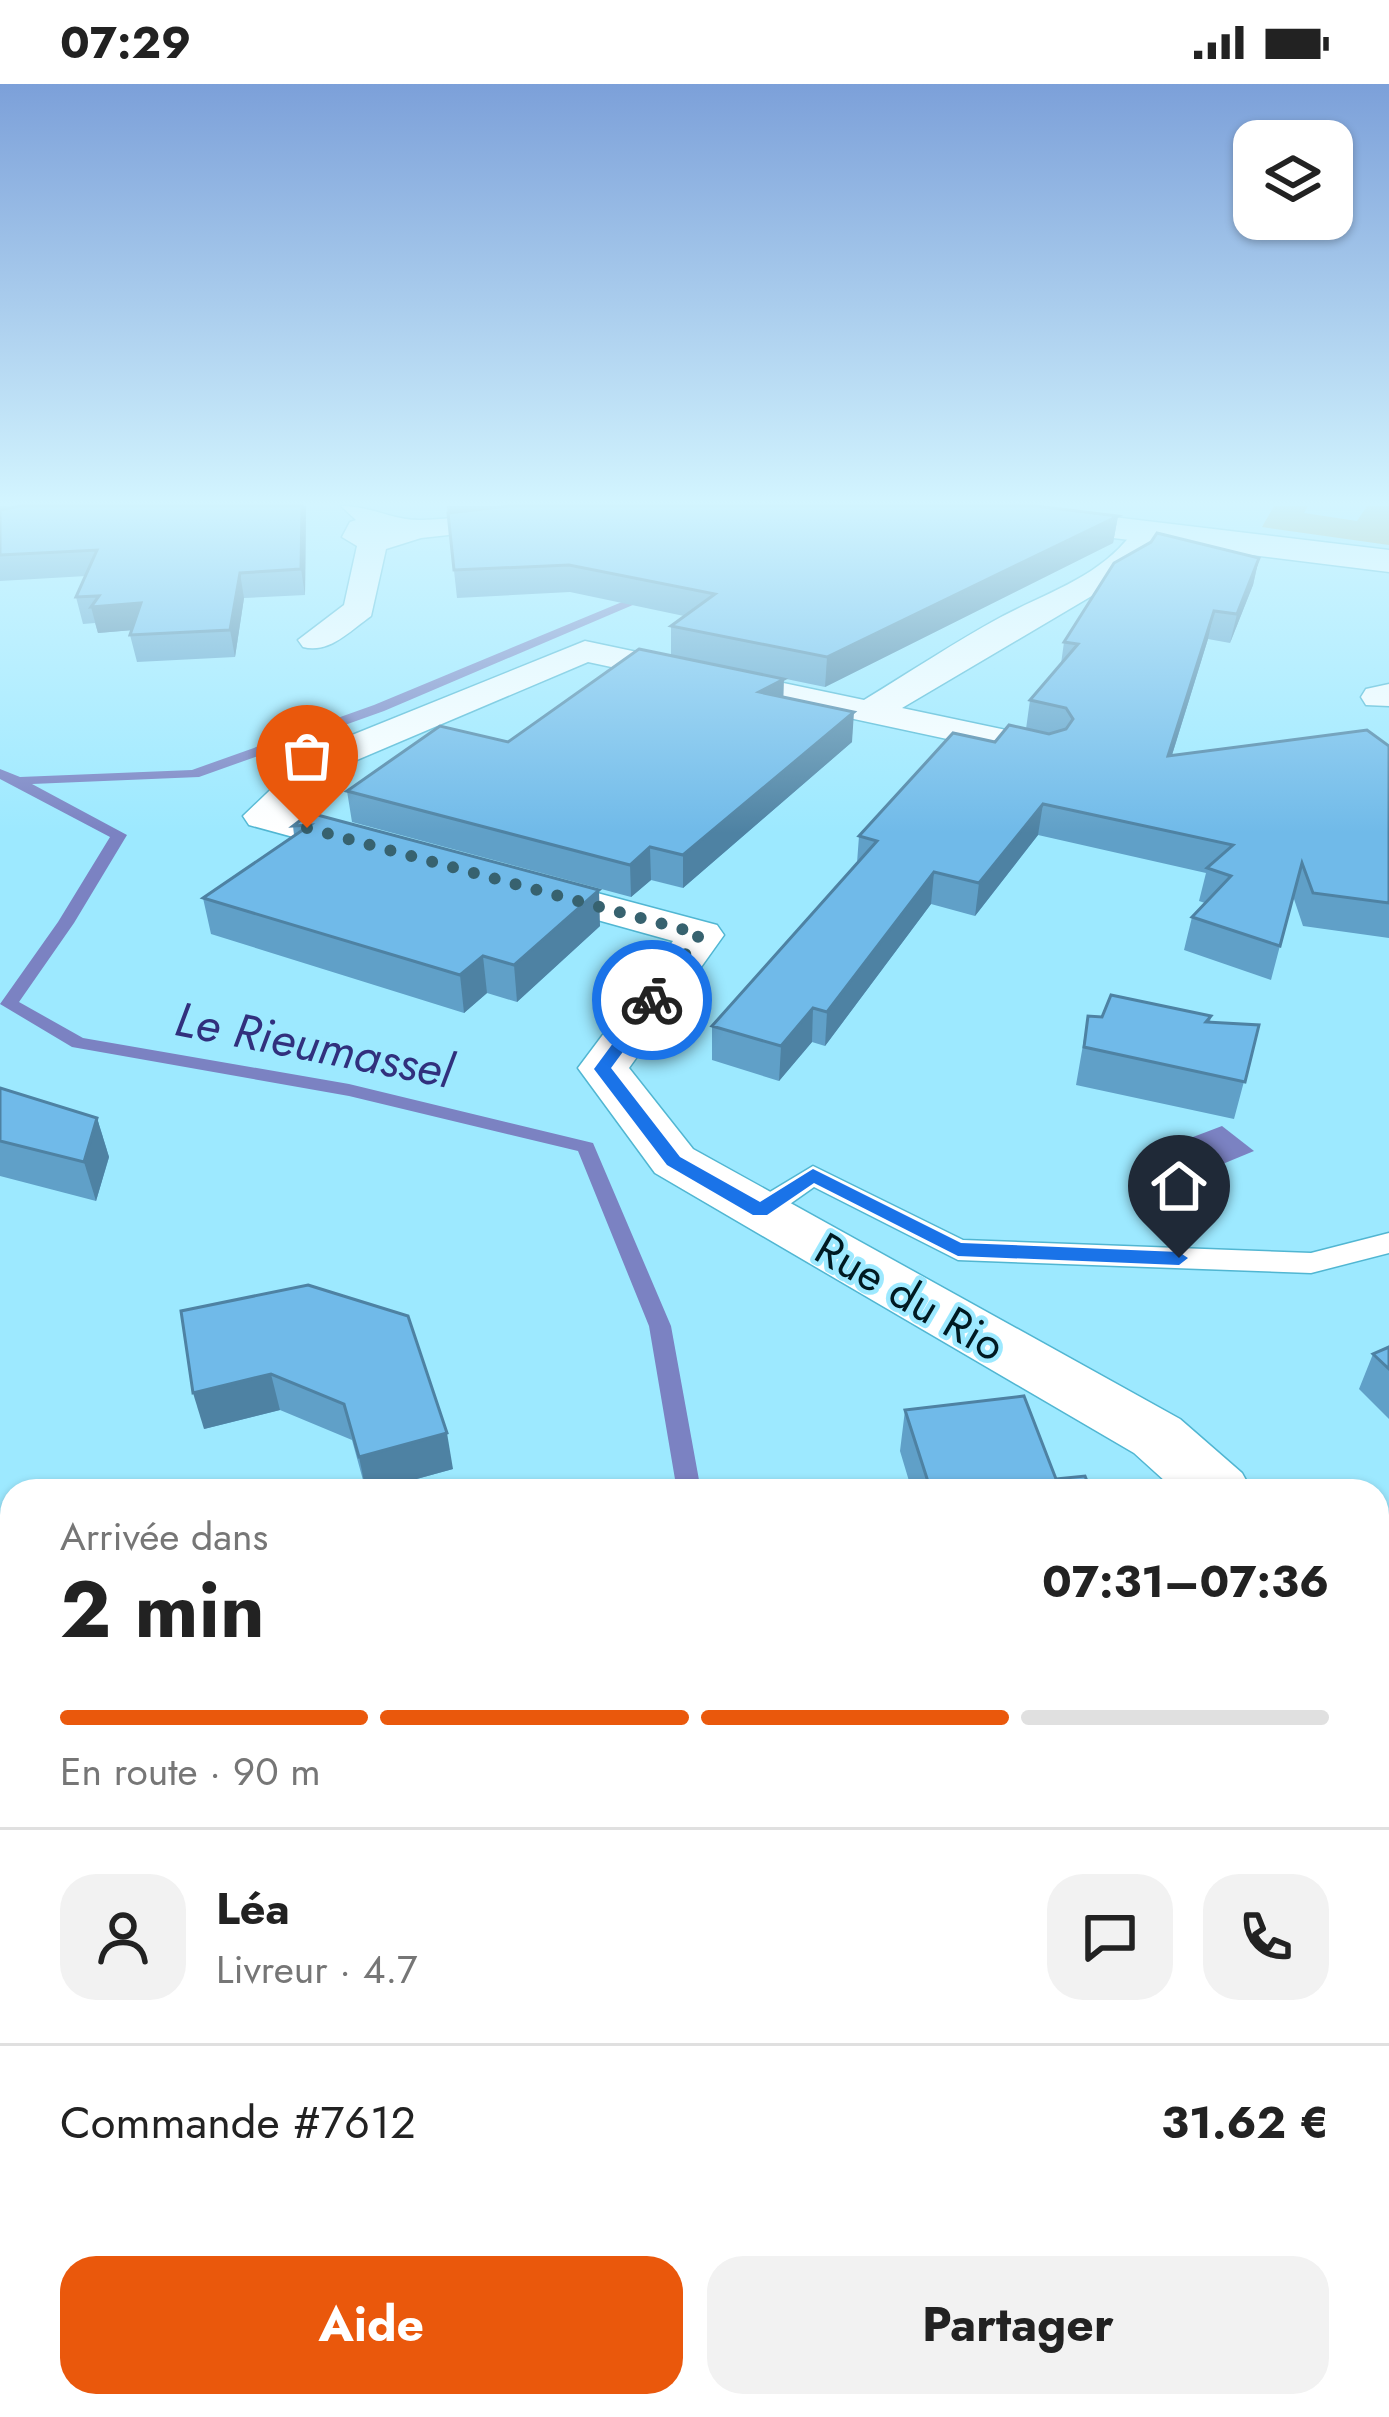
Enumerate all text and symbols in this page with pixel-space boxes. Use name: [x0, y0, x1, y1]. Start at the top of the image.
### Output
text: 07:29: [60, 10, 191, 75]
map controls: [1233, 120, 1353, 240]
button: layers: [1233, 120, 1353, 240]
pin: [256, 705, 358, 828]
icon: bag: [274, 723, 340, 789]
courier: [592, 940, 712, 1060]
icon: bike: [619, 967, 685, 1033]
water label: Le Rieumassel: [169, 984, 461, 1106]
pin: [1128, 1135, 1230, 1258]
icon: home: [1146, 1153, 1212, 1219]
street label: Rue du Rio: [803, 1216, 1017, 1378]
text: Arrivée dans: [60, 1508, 268, 1565]
text: 07:31–07:36: [1042, 1549, 1329, 1614]
text: 2 min: [60, 1554, 265, 1666]
text: En route · 90 m: [60, 1743, 321, 1800]
button: person: [60, 1874, 186, 2000]
button: chat: [1047, 1874, 1173, 2000]
button: phone: [1203, 1874, 1329, 2000]
text: Léa: [216, 1876, 290, 1941]
text: Livreur · 4.7: [216, 1941, 418, 1998]
text: Commande #7612: [60, 2090, 416, 2155]
text: 31.62 €: [1161, 2090, 1329, 2155]
button: Aide: [60, 2256, 683, 2394]
button: Partager: [707, 2256, 1329, 2394]

